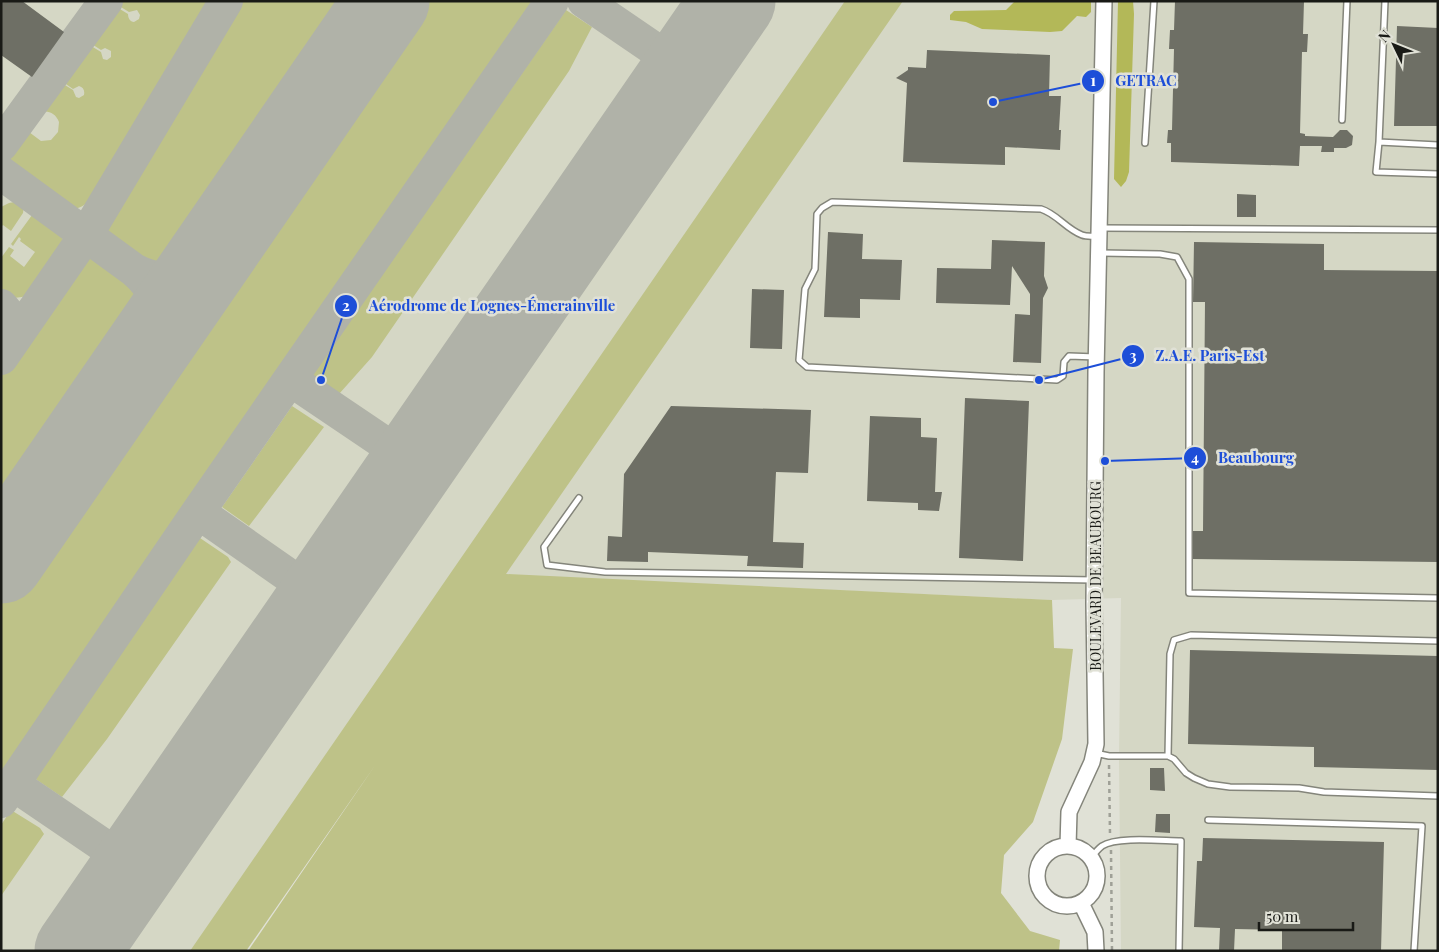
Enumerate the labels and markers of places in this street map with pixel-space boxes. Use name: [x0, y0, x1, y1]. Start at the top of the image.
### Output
callout: GETRAC: [1080, 66, 1187, 96]
callout: Aérodrome de Lognes-Émerainville: [333, 291, 625, 321]
callout: Z.A.E. Paris-Est: [1120, 341, 1274, 371]
callout: Beaubourg: [1183, 443, 1304, 473]

